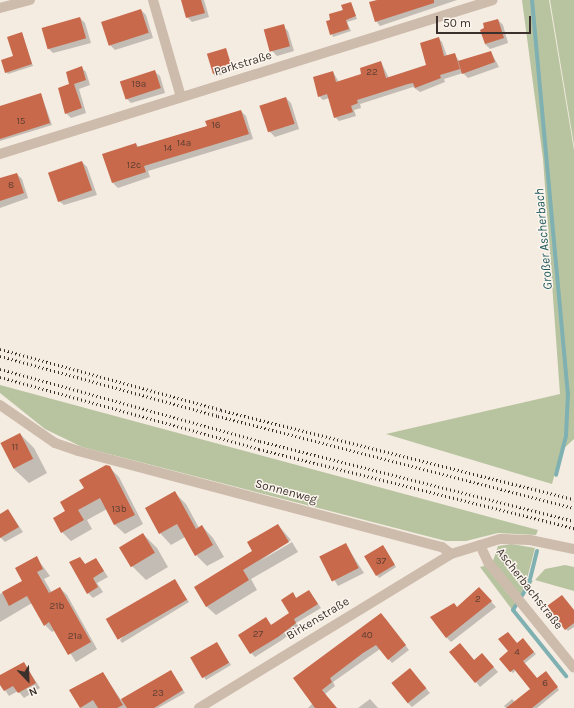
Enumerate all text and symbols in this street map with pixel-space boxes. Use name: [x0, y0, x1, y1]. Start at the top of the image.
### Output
scale bar: [438, 8, 533, 34]
text: 50 m: [443, 16, 471, 30]
street label: Parkstraße: [212, 48, 274, 80]
house number: 22: [366, 67, 378, 79]
house number: 19a: [132, 79, 146, 91]
house number: 15: [17, 116, 25, 128]
house number: 16: [211, 120, 221, 132]
house number: 14a: [177, 138, 191, 150]
house number: 14: [164, 143, 172, 155]
house number: 12c: [127, 160, 141, 172]
house number: 8: [8, 180, 14, 192]
water label: Großer Ascherbach: [532, 188, 556, 290]
house number: 11: [12, 442, 18, 454]
street label: Sonnenweg: [254, 477, 318, 507]
house number: 13b: [111, 504, 127, 516]
street label: Ascherbachstraße: [493, 545, 565, 633]
house number: 37: [376, 556, 386, 568]
house number: 2: [475, 594, 481, 606]
street label: Birkenstraße: [284, 595, 352, 643]
house number: 21b: [49, 601, 65, 613]
house number: 27: [253, 629, 263, 641]
house number: 40: [361, 630, 373, 642]
house number: 21a: [68, 631, 82, 643]
house number: 4: [514, 647, 520, 659]
north arrow: [8, 660, 48, 700]
house number: 6: [542, 678, 548, 690]
text: N: [27, 684, 39, 699]
house number: 23: [152, 688, 164, 700]

